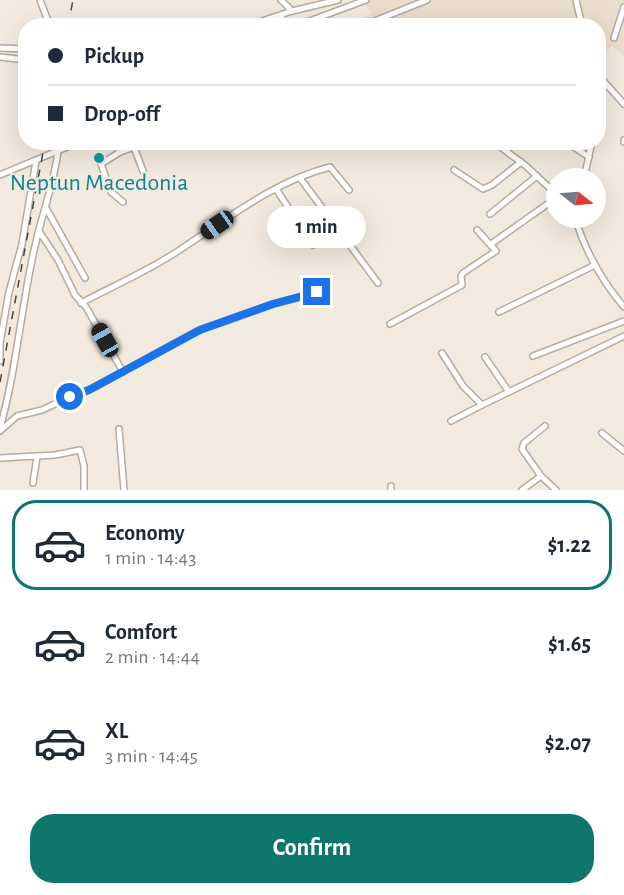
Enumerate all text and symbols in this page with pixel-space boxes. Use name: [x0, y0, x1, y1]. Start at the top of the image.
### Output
text: Pickup: [84, 45, 144, 67]
text: Drop-off: [84, 103, 160, 125]
marker: Neptun Macedonia: [92, 151, 106, 165]
north arrow: [546, 168, 606, 228]
map controls: [546, 168, 606, 228]
place label: Neptun Macedonia: [10, 171, 188, 195]
callout: 1 min: [268, 205, 366, 247]
car: [197, 207, 237, 243]
text: 1 min: [295, 217, 338, 237]
route end: [303, 278, 330, 305]
car: [88, 320, 122, 360]
route start: [56, 383, 83, 410]
icon: car: [33, 518, 87, 572]
text: Economy: [105, 522, 185, 544]
text: $1.22: [547, 534, 591, 556]
text: 1 min · 14:43: [105, 548, 196, 568]
icon: car: [33, 617, 87, 671]
text: Comfort: [105, 621, 177, 643]
text: $1.65: [548, 633, 591, 655]
text: 2 min · 14:44: [105, 647, 200, 667]
icon: car: [33, 716, 87, 770]
text: XL: [105, 720, 128, 742]
text: $2.07: [545, 732, 591, 754]
text: 3 min · 14:45: [105, 746, 198, 766]
button: Confirm: [30, 814, 594, 883]

